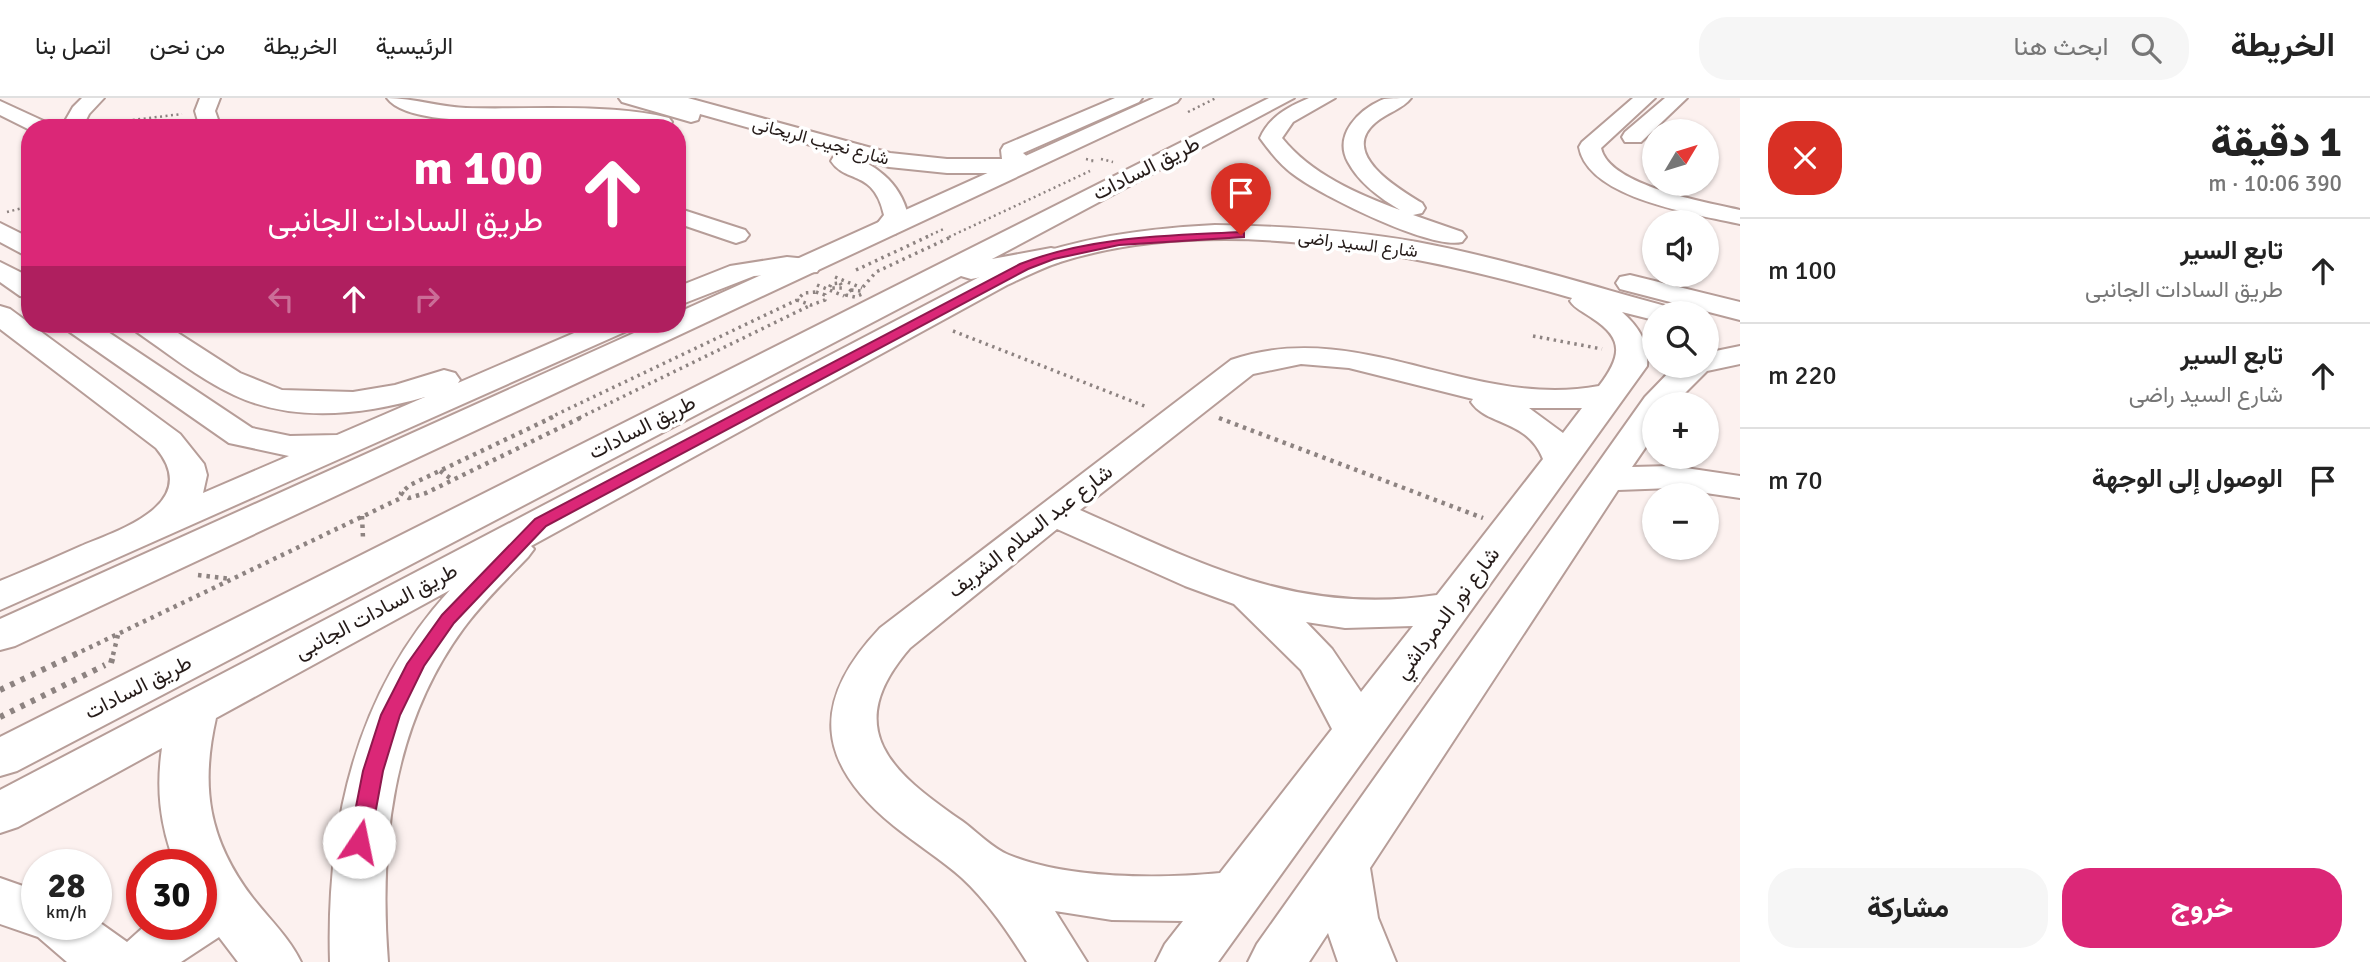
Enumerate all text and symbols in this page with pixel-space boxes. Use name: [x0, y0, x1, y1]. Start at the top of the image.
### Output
search box: [1699, 17, 2189, 80]
text: الخريطة: [2231, 25, 2335, 66]
icon: search: [2127, 29, 2165, 67]
text: اتصل بنا: [35, 31, 111, 61]
text: من نحن: [149, 31, 225, 61]
text: الخريطة: [263, 31, 338, 61]
text: الرئيسية: [376, 31, 453, 61]
text: ابحث هنا: [2014, 31, 2109, 63]
street label: شارع نجيب الريحانى: [750, 112, 892, 171]
text: 1 دقيقة: [2211, 117, 2342, 168]
north arrow: [1642, 119, 1718, 196]
map controls: [1642, 119, 1719, 560]
button: close: [1768, 121, 1842, 195]
street label: طريق السادات: [1088, 130, 1204, 206]
text: 100 m: [413, 138, 543, 198]
icon: ahead: [567, 147, 658, 238]
pin: [1211, 163, 1271, 235]
text: 390 m · 10:06: [2208, 169, 2342, 198]
icon: arrive: [1222, 174, 1260, 212]
text: طريق السادات الجانبى: [268, 201, 543, 240]
button: sound: [1642, 210, 1719, 287]
street label: شارع السيد راضى: [1297, 226, 1419, 263]
text: تابع السير: [2180, 235, 2283, 267]
icon: ahead: [2304, 252, 2342, 290]
text: 100 m: [1768, 255, 1837, 287]
text: طريق السادات الجانبى: [2085, 275, 2283, 304]
icon: left: [262, 280, 300, 318]
icon: ahead: [335, 280, 373, 318]
icon: right: [408, 280, 446, 318]
button: search: [1642, 301, 1719, 378]
text: تابع السير: [2180, 340, 2283, 372]
icon: ahead: [2304, 357, 2342, 395]
text: 220 m: [1768, 360, 1837, 392]
text: شارع السيد راضى: [2129, 380, 2283, 409]
street label: طريق السادات: [584, 389, 700, 465]
button: +: [1642, 392, 1719, 469]
street label: شارع عبد السلام الشريف: [942, 459, 1118, 604]
icon: arrive: [2304, 462, 2342, 500]
text: الوصول إلى الوجهة: [2092, 463, 2283, 495]
text: 70 m: [1768, 465, 1823, 497]
button: −: [1642, 483, 1719, 560]
street label: شارع نور الدمرداشي: [1389, 542, 1508, 687]
street label: طريق السادات الجانبى: [290, 557, 462, 665]
street label: طريق السادات: [80, 649, 196, 725]
position arrow: [322, 805, 396, 879]
speed limit sign: 30: [126, 849, 217, 940]
text: 28: [48, 864, 85, 907]
button: مشاركة: [1768, 868, 2048, 948]
button: خروج: [2062, 868, 2342, 948]
text: km/h: [46, 901, 87, 923]

